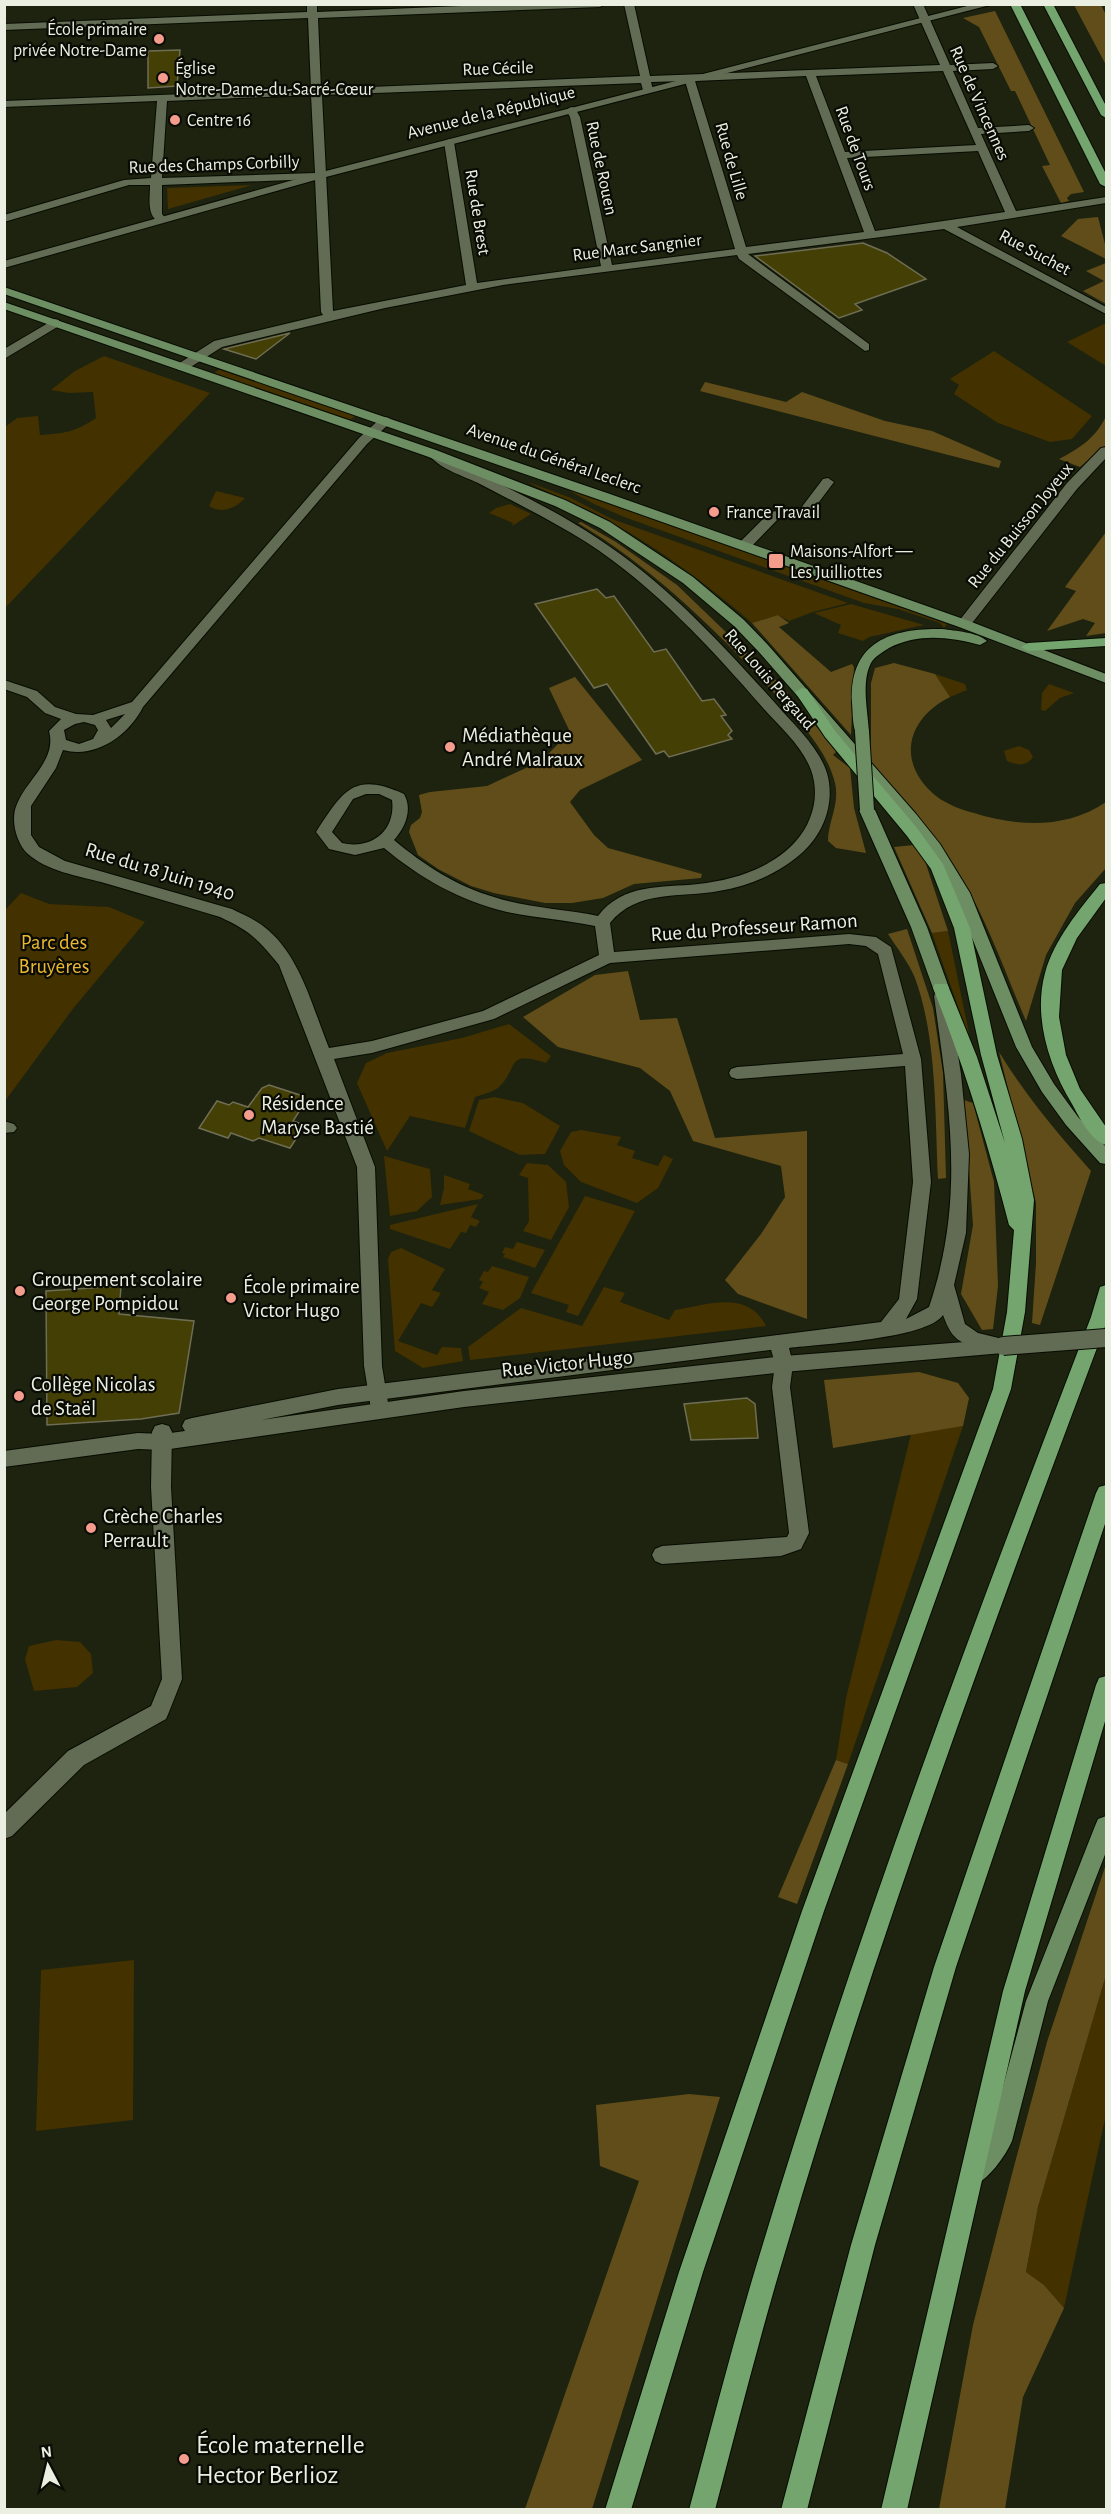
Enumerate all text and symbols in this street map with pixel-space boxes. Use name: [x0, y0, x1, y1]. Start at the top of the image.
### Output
place label: École primaire privée Notre-Dame: [13, 18, 147, 60]
marker: École primaire privée Notre-Dame: [152, 32, 166, 46]
street label: Rue de Vincennes: [946, 44, 1012, 163]
place label: Église Notre-Dame-du-Sacré-Cœur: [175, 57, 373, 99]
street label: Rue Cécile: [462, 59, 534, 79]
marker: Église Notre-Dame-du-Sacré-Cœur: [156, 71, 170, 85]
street label: Avenue de la République: [405, 83, 577, 143]
street label: Rue de Tours: [831, 104, 879, 193]
place label: Centre 16: [187, 112, 251, 130]
marker: Centre 16: [168, 113, 182, 127]
street label: Rue de Rouen: [582, 120, 620, 217]
street label: Rue de Lille: [711, 120, 751, 202]
street label: Rue des Champs Corbilly: [128, 153, 300, 177]
street label: Rue de Brest: [461, 168, 493, 257]
street label: Rue Suchet: [996, 227, 1073, 279]
street label: Rue Marc Sangnier: [572, 231, 703, 265]
street label: Avenue du Général Leclerc: [464, 421, 643, 497]
street label: Rue du Buisson Joyeux: [965, 459, 1077, 592]
place label: France Travail: [726, 504, 820, 522]
marker: France Travail: [707, 505, 721, 519]
place label: Maisons-Alfort — Les Juilliottes: [790, 543, 914, 582]
marker: Maisons-Alfort — Les Juilliottes: [767, 552, 785, 570]
street label: Rue Louis Pergaud: [721, 626, 818, 734]
place label: Médiathèque André Malraux: [462, 725, 583, 770]
marker: Médiathèque André Malraux: [443, 740, 457, 754]
street label: Rue du 18 Juin 1940: [82, 839, 237, 904]
street label: Rue du Professeur Ramon: [650, 910, 858, 945]
park label: Parc des Bruyères: [19, 932, 89, 977]
place label: Résidence Maryse Bastié: [261, 1093, 374, 1138]
marker: Résidence Maryse Bastié: [242, 1108, 256, 1122]
place label: Groupement scolaire George Pompidou: [32, 1269, 202, 1314]
place label: École primaire Victor Hugo: [243, 1274, 360, 1321]
marker: Groupement scolaire George Pompidou: [13, 1284, 27, 1298]
marker: École primaire Victor Hugo: [224, 1291, 238, 1305]
street label: Rue Victor Hugo: [500, 1346, 634, 1381]
place label: Collège Nicolas de Staël: [31, 1374, 156, 1419]
marker: Collège Nicolas de Staël: [12, 1389, 26, 1403]
place label: Crèche Charles Perrault: [103, 1506, 223, 1551]
marker: Crèche Charles Perrault: [84, 1521, 98, 1535]
place label: École maternelle Hector Berlioz: [196, 2430, 365, 2488]
north arrow: [18, 2436, 78, 2496]
text: N: [40, 2443, 53, 2461]
marker: École maternelle Hector Berlioz: [177, 2452, 191, 2466]

